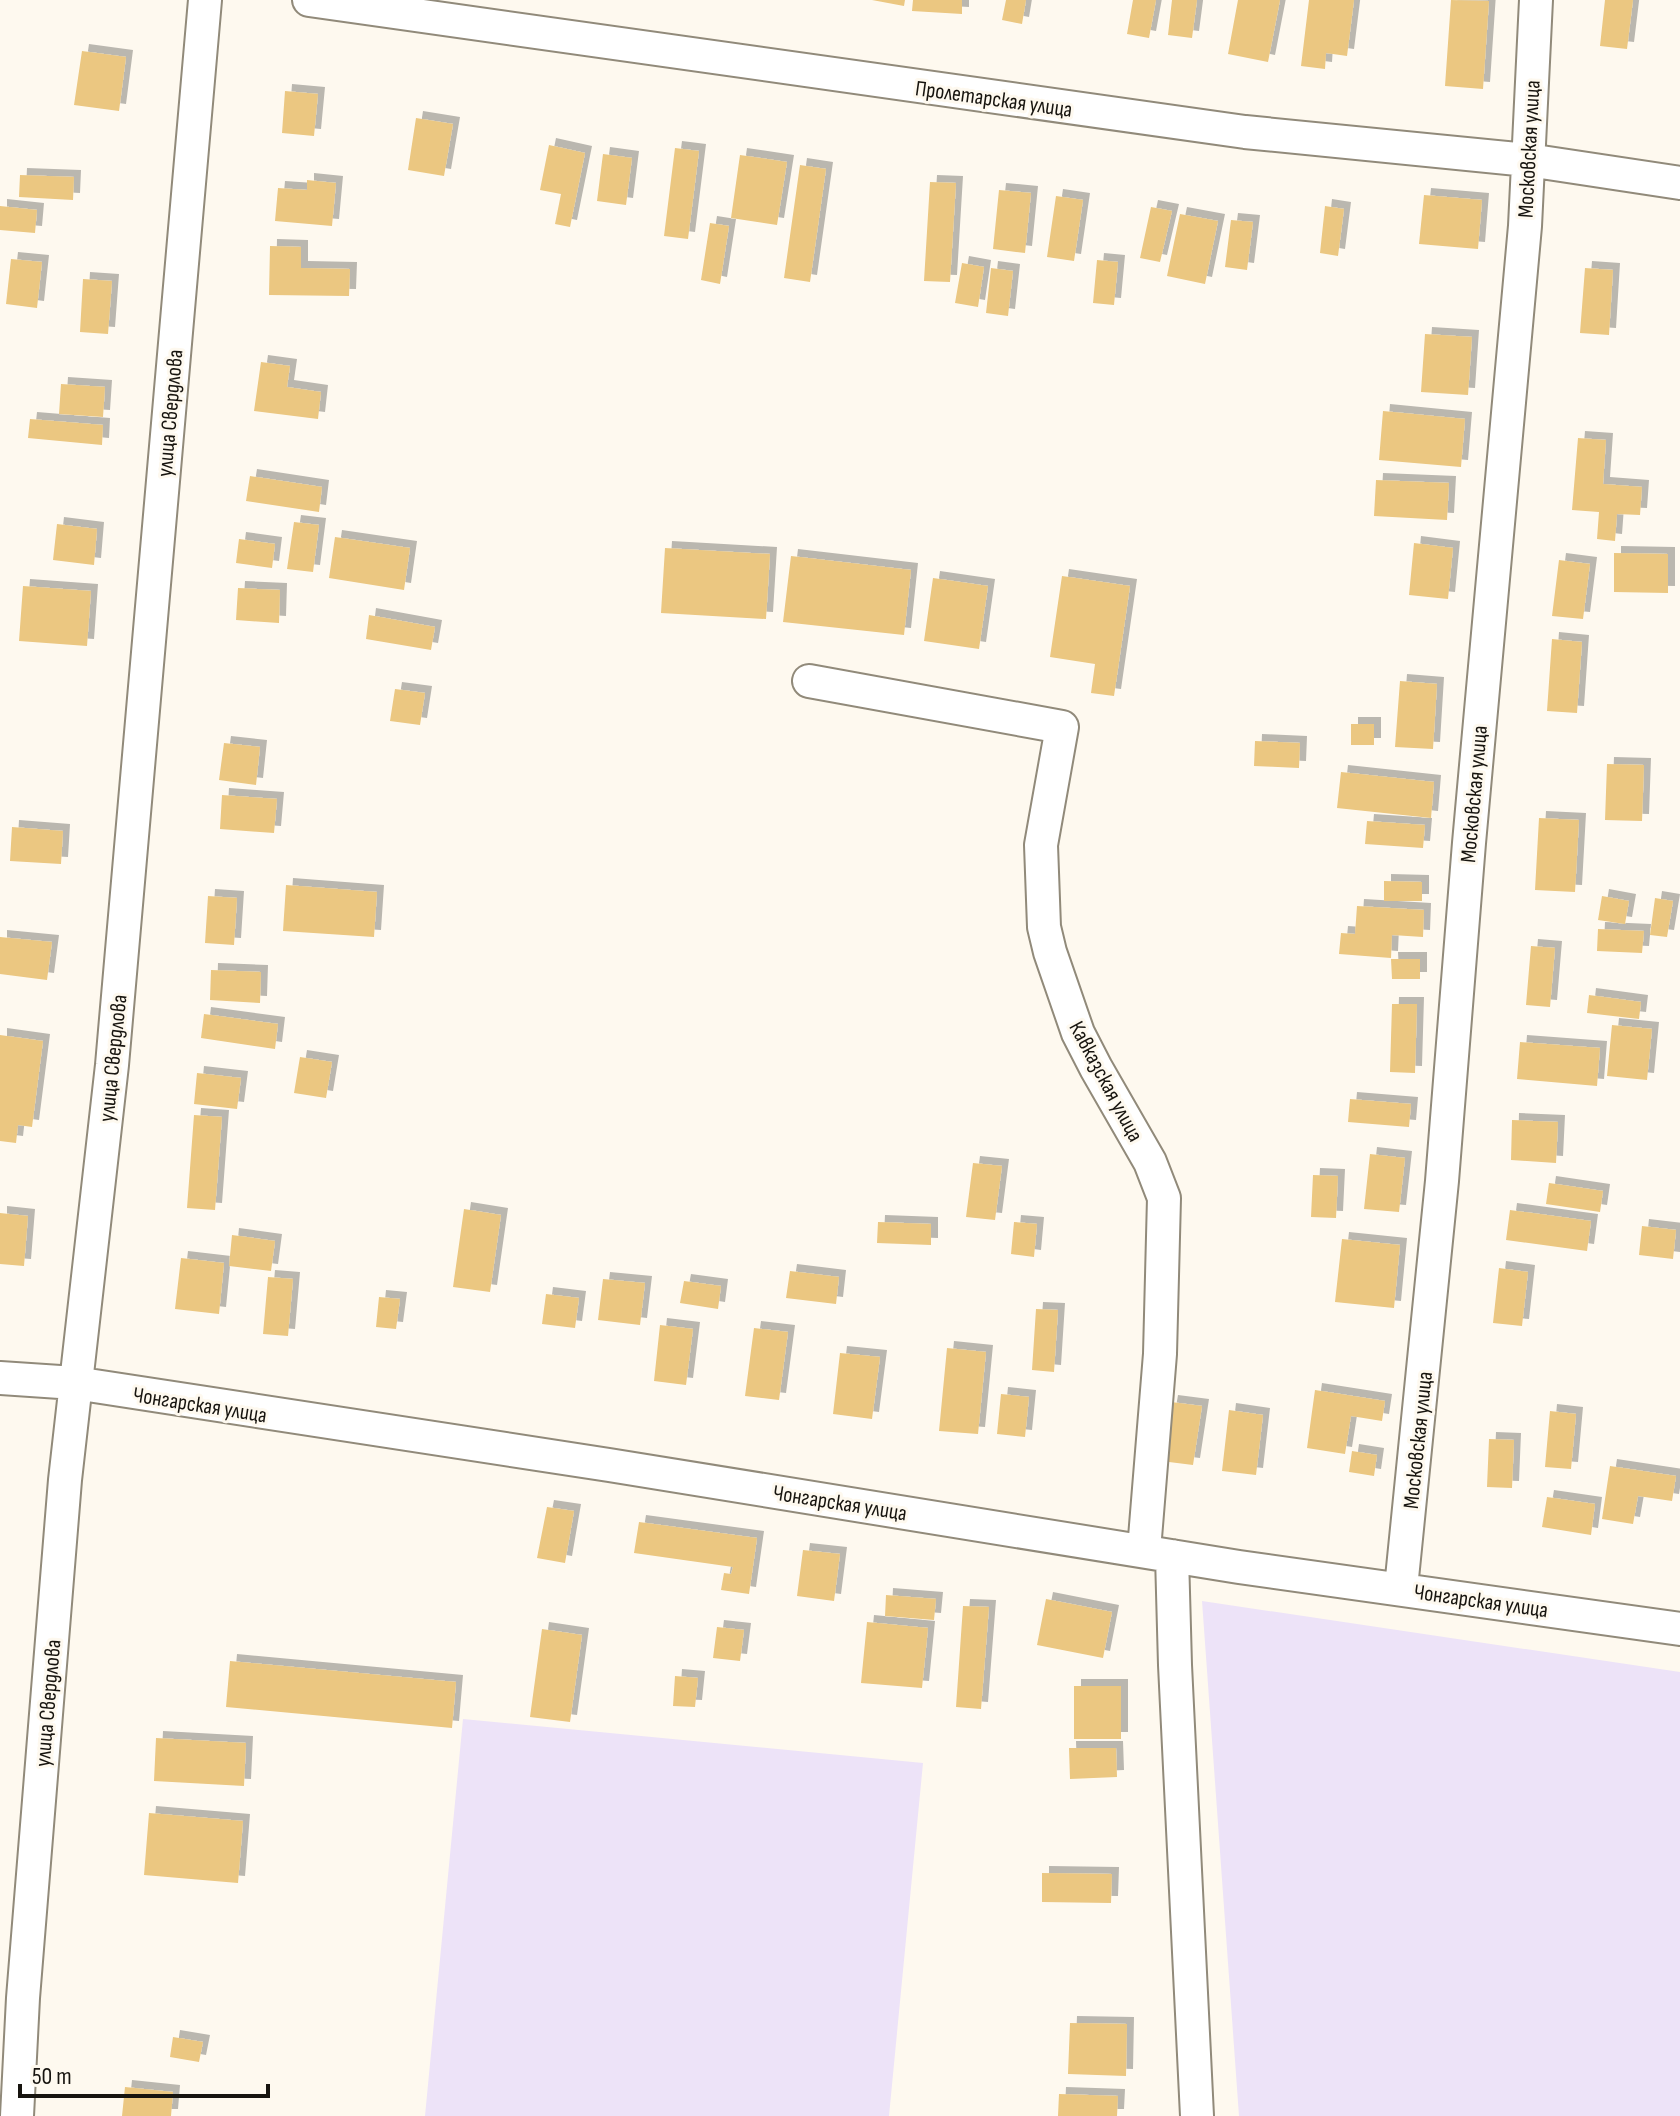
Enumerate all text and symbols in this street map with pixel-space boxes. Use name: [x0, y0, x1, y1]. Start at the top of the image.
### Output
street label: Пролетарская улица: [914, 75, 1074, 124]
street label: Московская улица: [1512, 80, 1547, 219]
street label: улица Свердлова: [151, 348, 190, 478]
street label: Московская улица: [1455, 724, 1494, 864]
street label: улица Свердлова: [93, 993, 134, 1123]
street label: Кавказская улица: [1063, 1017, 1149, 1147]
street label: Московская улица: [1398, 1370, 1439, 1510]
street label: Чонгарская улица: [131, 1382, 269, 1429]
street label: Чонгарская улица: [771, 1480, 909, 1527]
street label: Чонгарская улица: [1412, 1579, 1550, 1624]
street label: улица Свердлова: [29, 1638, 68, 1768]
scale bar: [20, 2048, 268, 2098]
text: 50 m: [32, 2062, 72, 2091]

